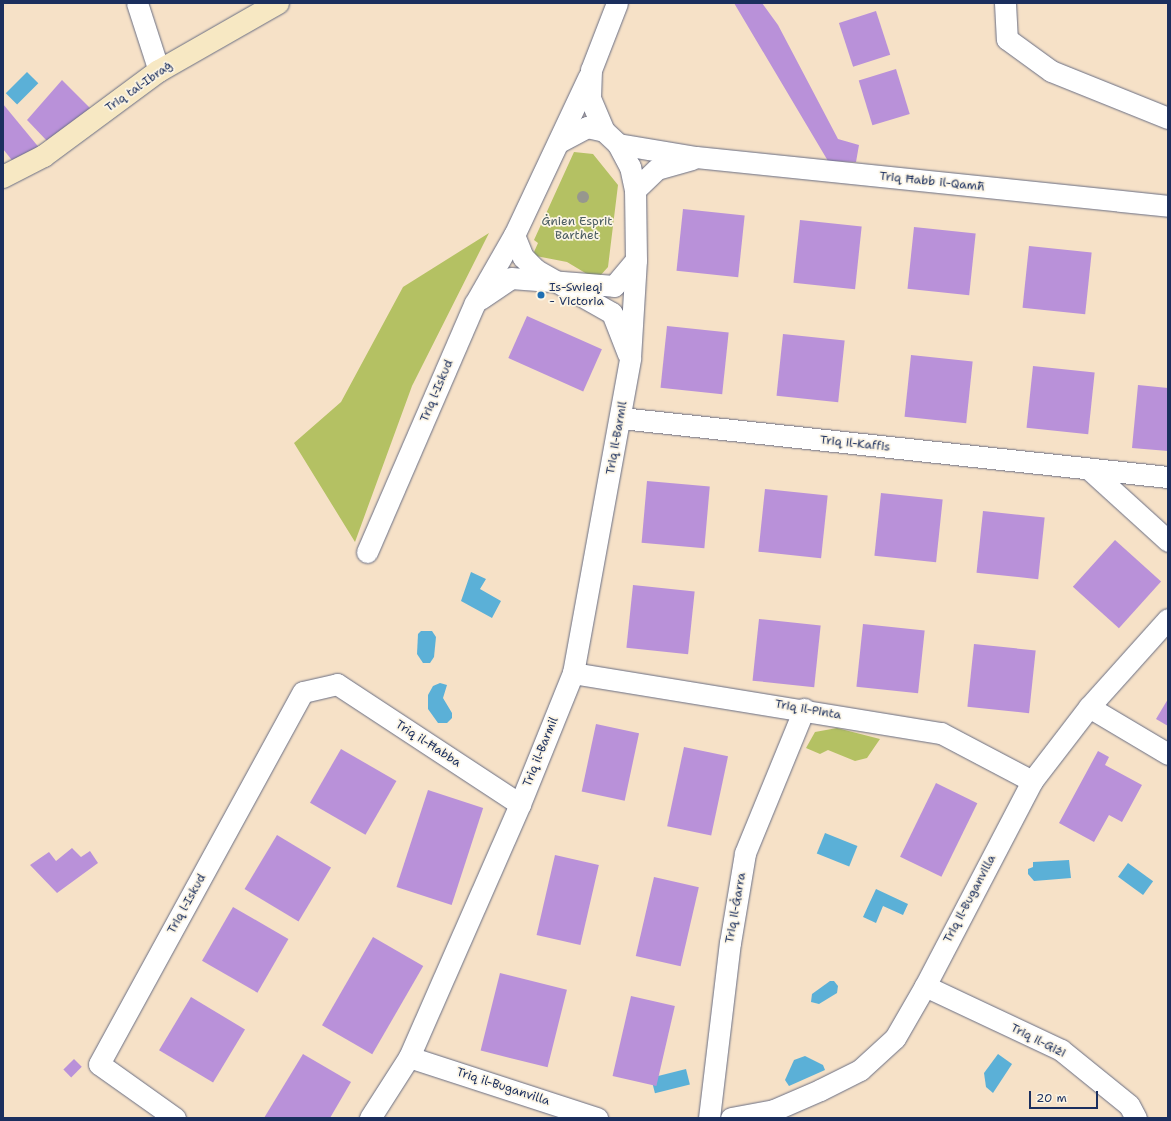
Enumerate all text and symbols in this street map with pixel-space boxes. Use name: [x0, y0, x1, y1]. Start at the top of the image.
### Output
street label: Triq tal-Ibraġ: [103, 59, 175, 115]
street label: Triq Ħabb il-Qamħ: [879, 169, 985, 195]
park label: Ġnien Esprit Barthet: [541, 215, 613, 243]
place label: Is-Swieqi - Victoria: [549, 281, 604, 309]
marker: Is-Swieqi - Victoria: [536, 290, 546, 300]
street label: Triq l-Iskud: [417, 358, 457, 424]
street label: Triq il-Barmil: [603, 400, 631, 476]
street label: Triq il-Kaffis: [819, 433, 891, 455]
street label: Triq il-Pinta: [774, 697, 842, 723]
street label: Triq il-Barmil: [520, 715, 562, 789]
street label: Triq il-Ħabba: [393, 718, 463, 770]
street label: Triq il-Buganvilla: [941, 853, 999, 945]
street label: Triq l-Iskud: [165, 872, 209, 936]
street label: Triq il-Ġarra: [723, 872, 749, 944]
street label: Triq il-Giżi: [1008, 1021, 1068, 1061]
street label: Triq il-Buganvilla: [454, 1065, 552, 1109]
scale bar: [1031, 1083, 1100, 1109]
text: 20 m: [1036, 1090, 1067, 1106]

